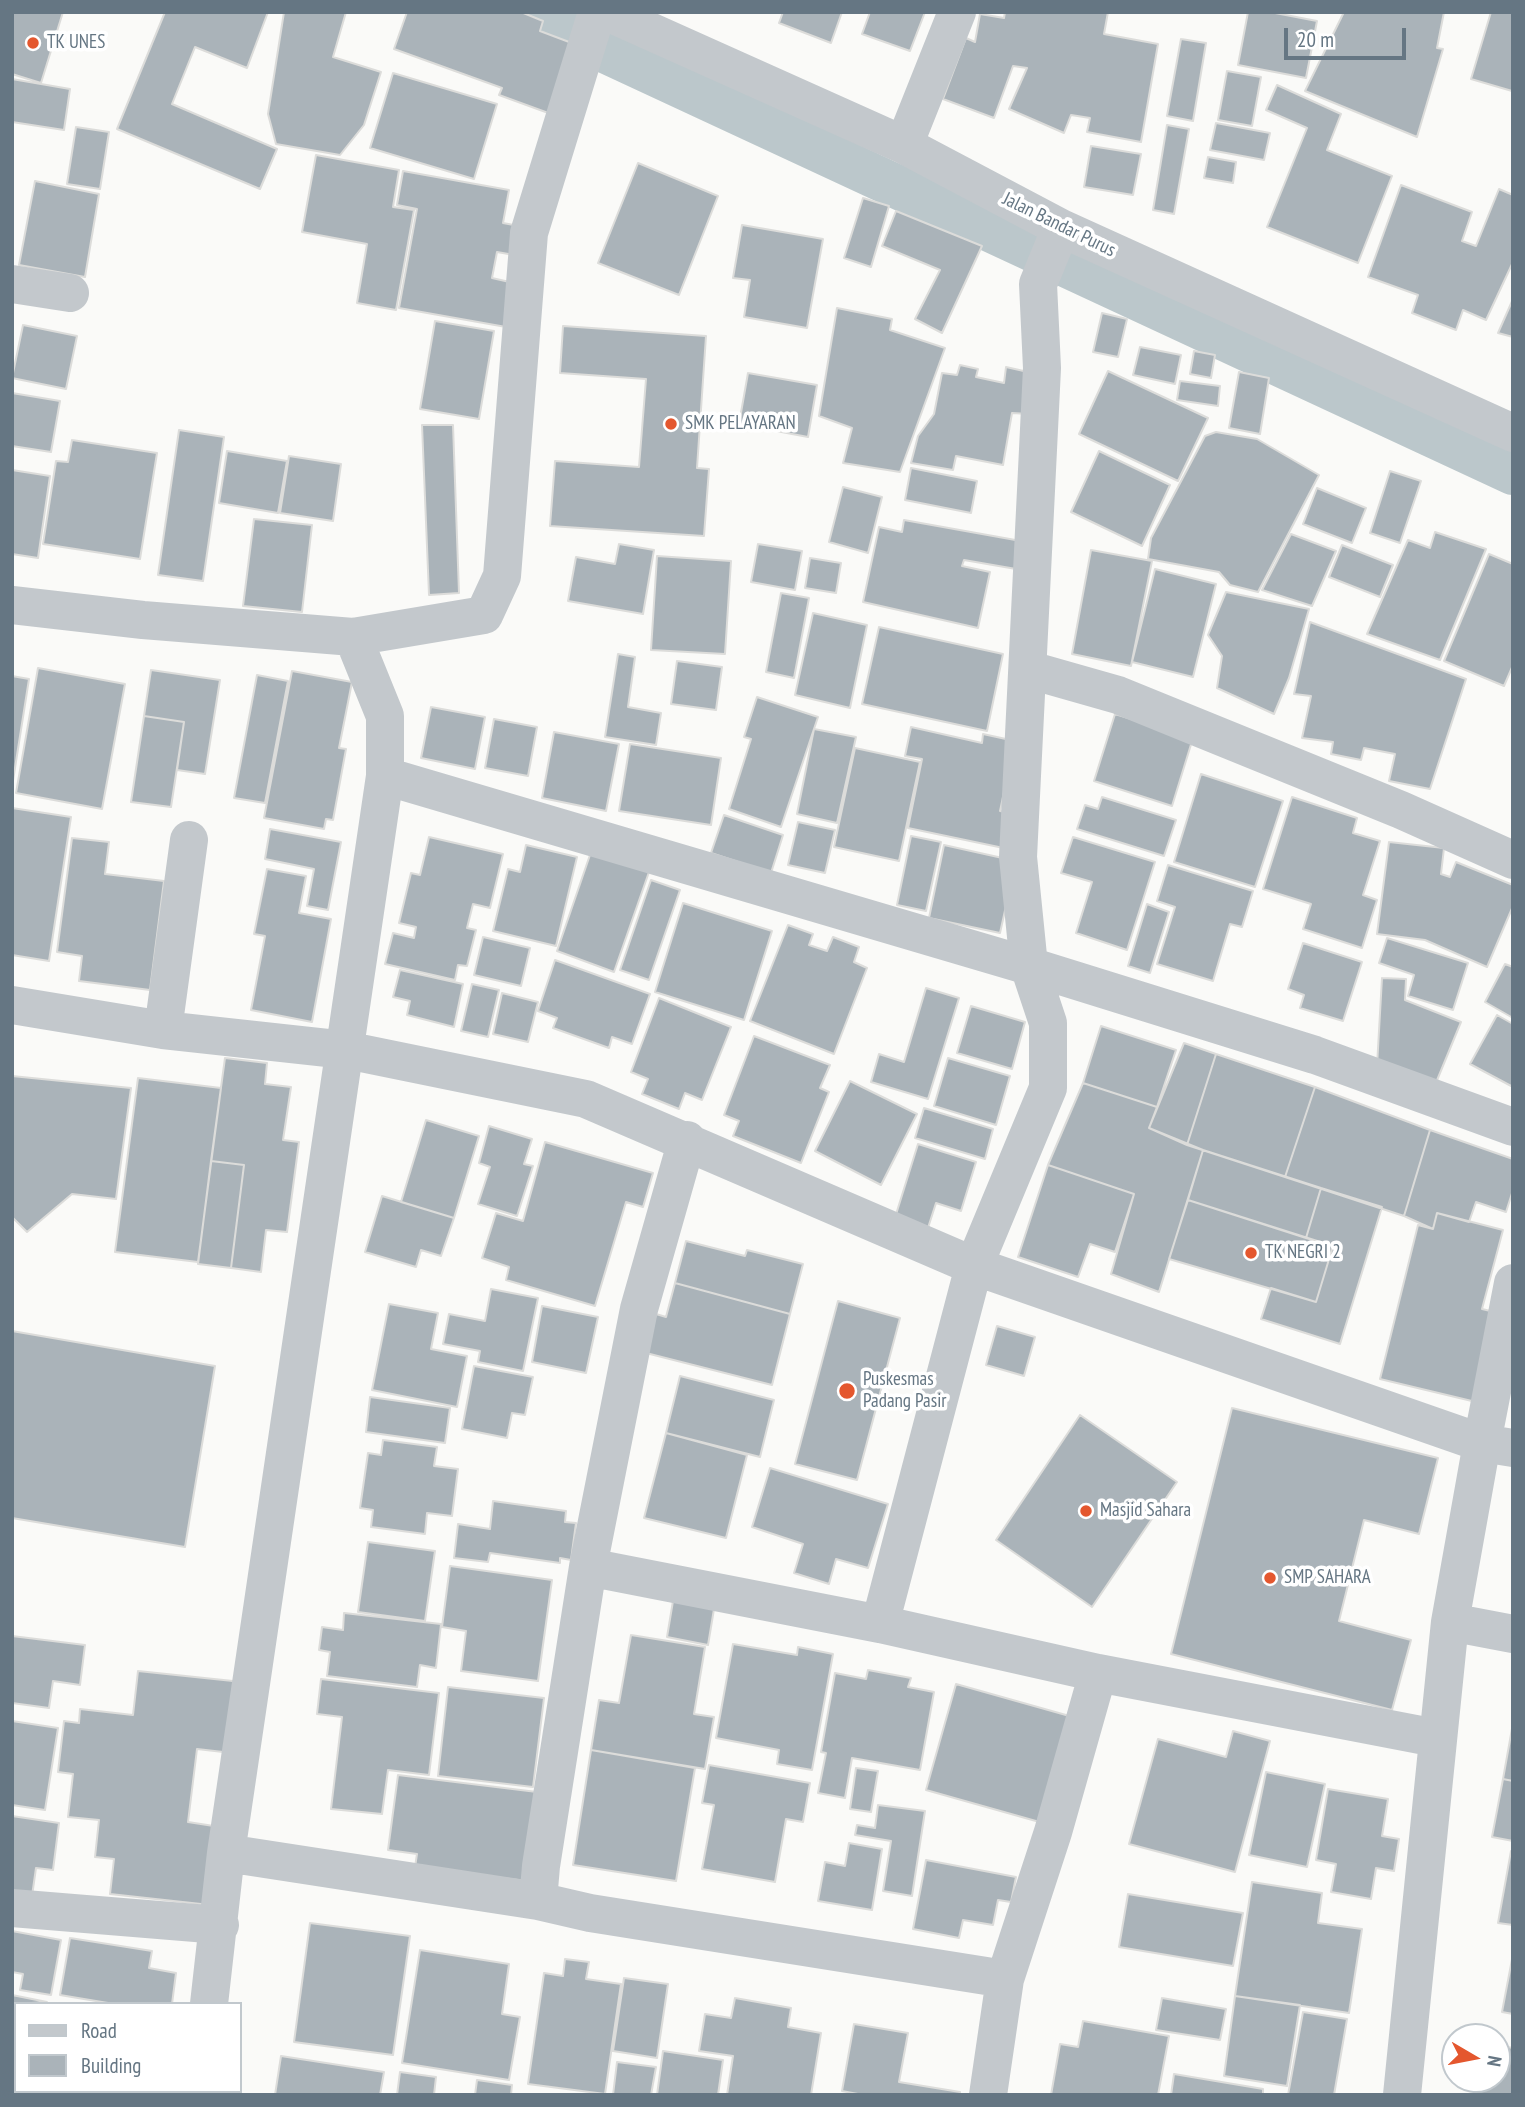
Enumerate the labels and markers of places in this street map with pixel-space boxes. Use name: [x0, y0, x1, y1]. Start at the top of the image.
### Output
place label: TK UNES: [47, 32, 105, 54]
marker: TK UNES: [25, 35, 41, 51]
place label: SMK PELAYARAN: [685, 413, 796, 435]
marker: SMK PELAYARAN: [663, 416, 679, 432]
place label: TK NEGRI 2: [1265, 1242, 1341, 1264]
marker: TK NEGRI 2: [1243, 1245, 1259, 1261]
place label: Puskesmas Padang Pasir: [863, 1369, 946, 1413]
marker: Puskesmas Padang Pasir: [837, 1381, 857, 1401]
place label: Masjid Sahara: [1100, 1500, 1191, 1522]
marker: Masjid Sahara: [1078, 1503, 1094, 1519]
place label: SMP SAHARA: [1284, 1567, 1371, 1589]
marker: SMP SAHARA: [1262, 1570, 1278, 1586]

